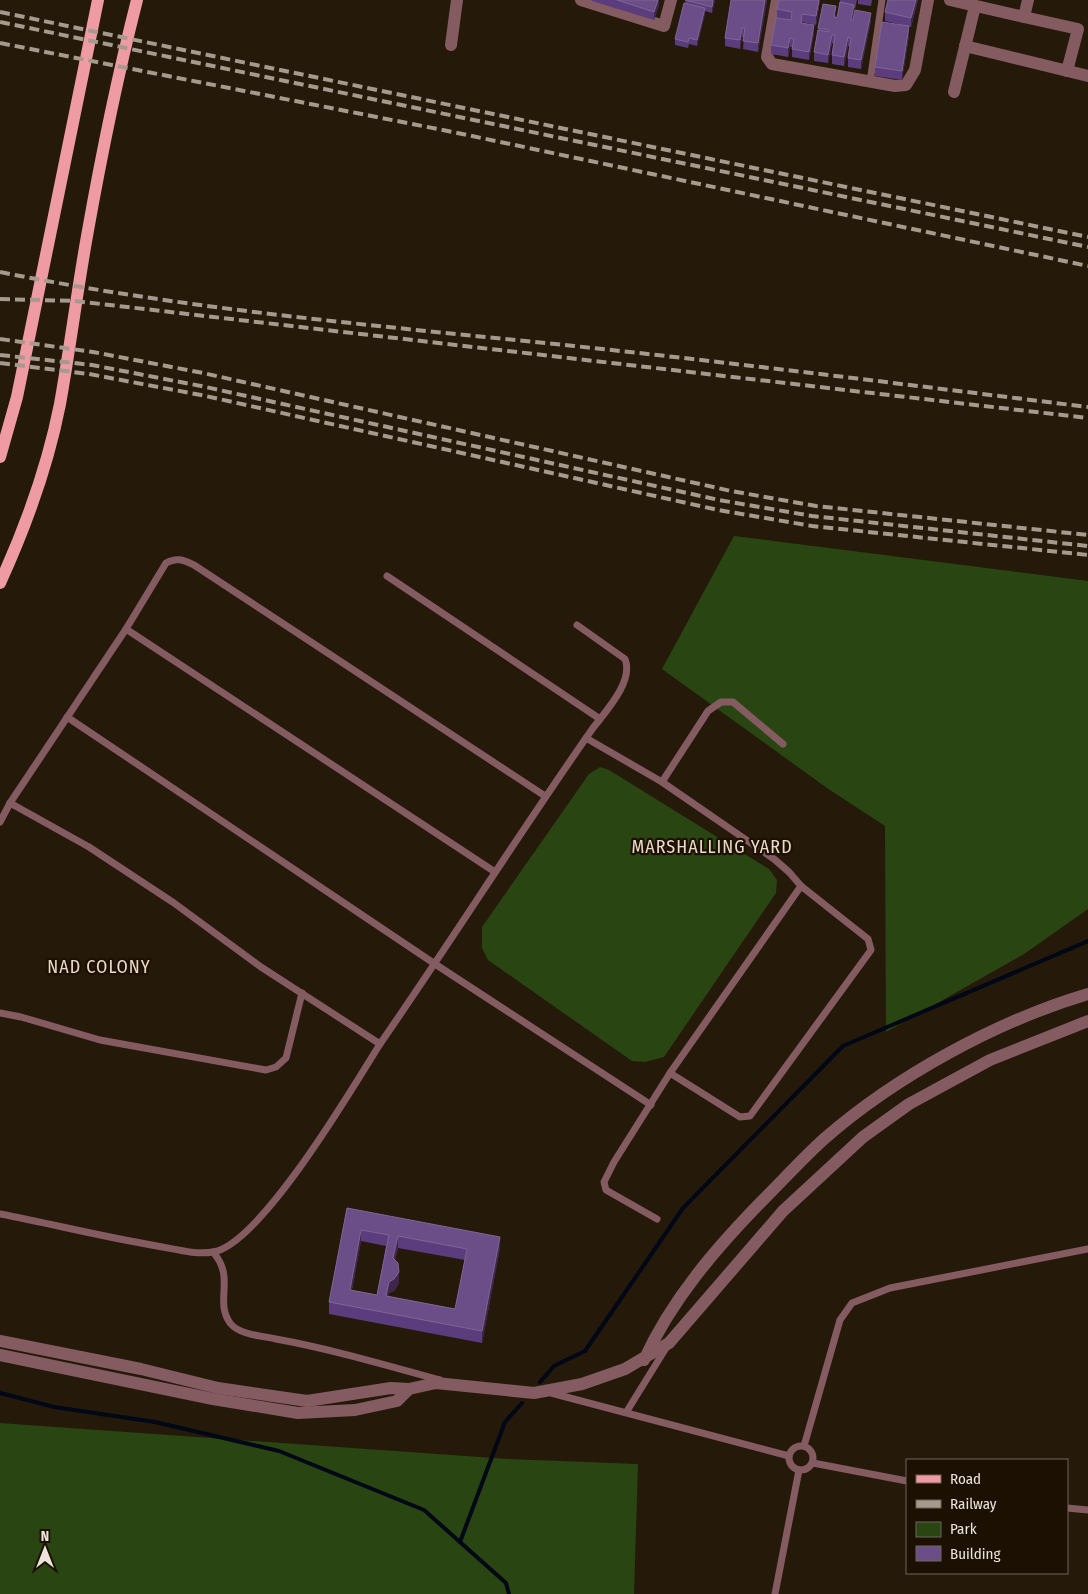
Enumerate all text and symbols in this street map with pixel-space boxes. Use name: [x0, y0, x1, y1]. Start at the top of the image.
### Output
district label: MARSHALLING YARD: [631, 836, 793, 858]
district label: NAD COLONY: [47, 956, 151, 978]
legend: [906, 1459, 1068, 1574]
text: Road: [950, 1470, 981, 1488]
text: Railway: [950, 1495, 997, 1513]
text: Park: [950, 1520, 977, 1538]
north arrow: [20, 1524, 70, 1574]
text: N: [41, 1528, 49, 1545]
text: Building: [950, 1545, 1001, 1563]

